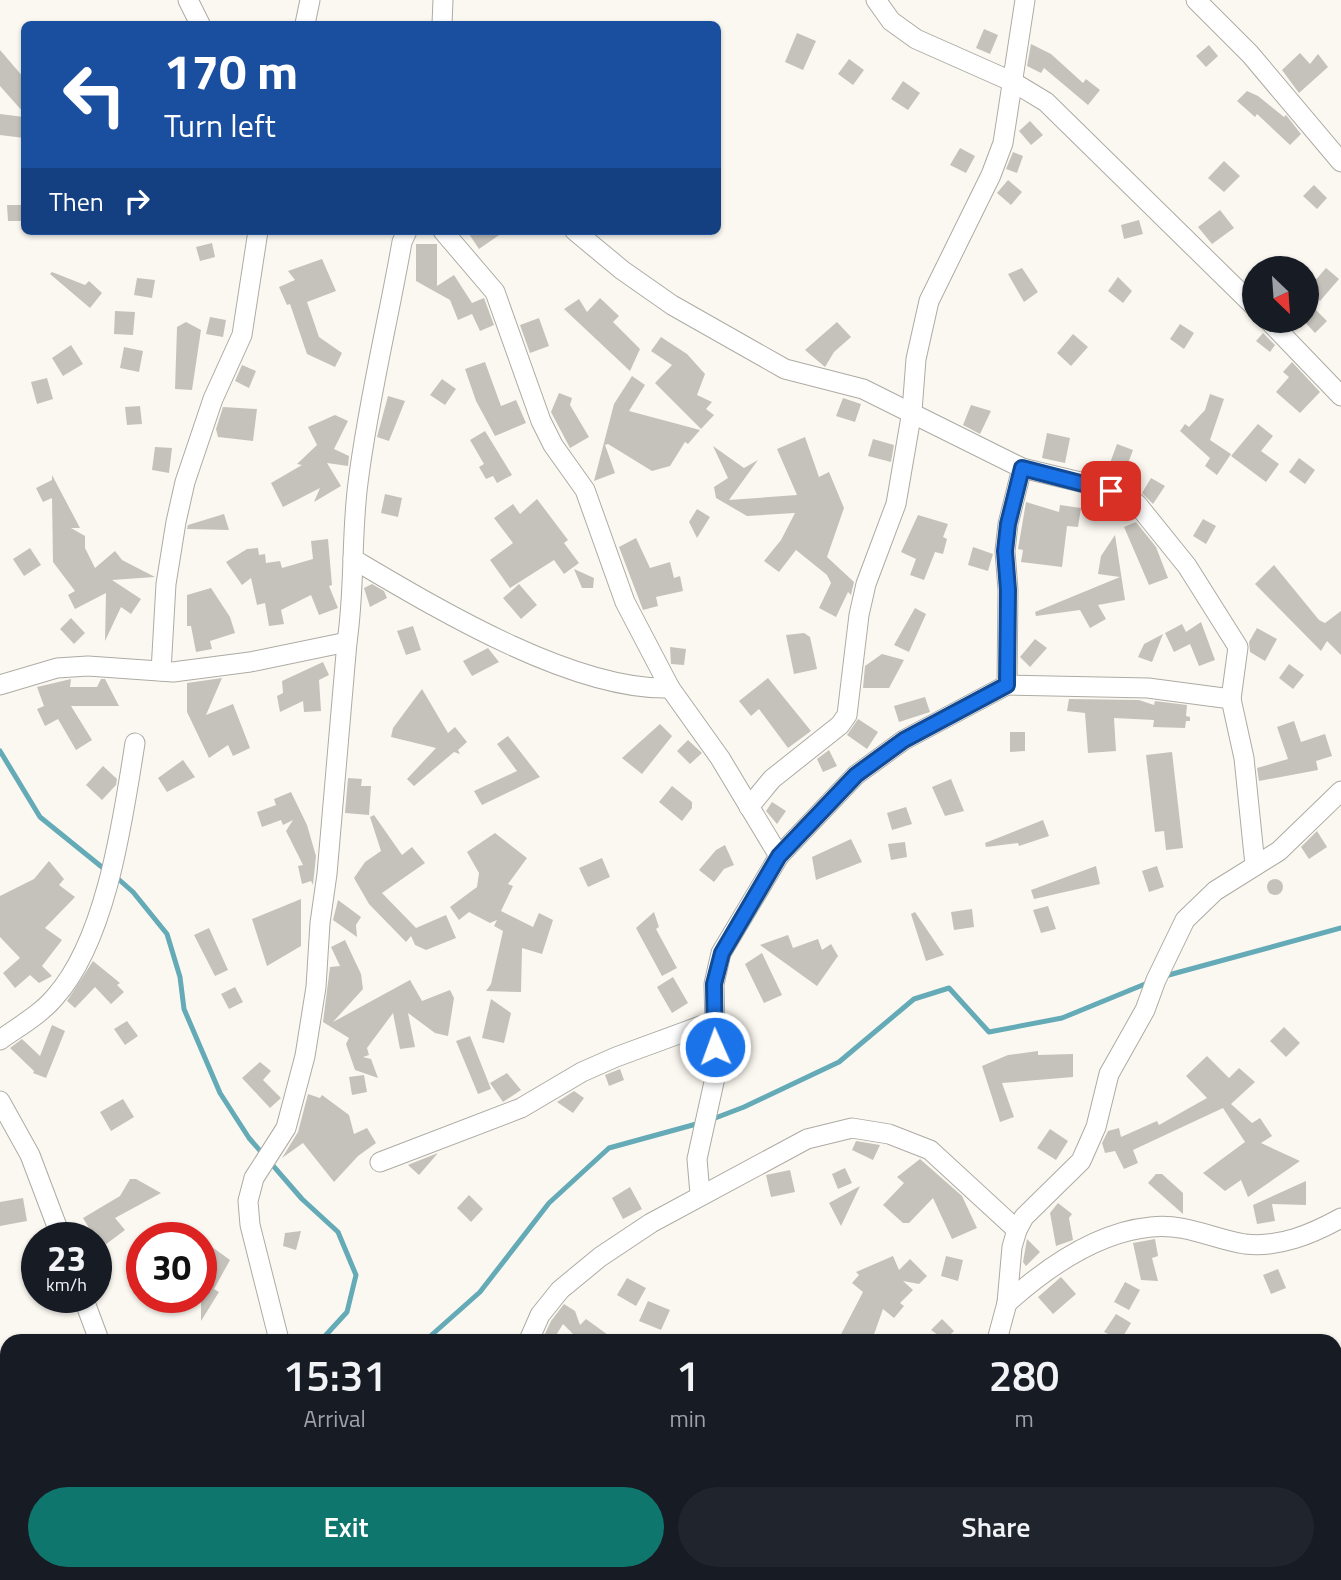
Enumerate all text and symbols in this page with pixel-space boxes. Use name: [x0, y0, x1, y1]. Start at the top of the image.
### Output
text: 170 m: [164, 33, 298, 108]
icon: left: [49, 49, 140, 140]
text: Turn left: [164, 101, 276, 149]
text: Then: [49, 182, 104, 221]
icon: right: [118, 182, 156, 220]
north arrow: [1242, 256, 1320, 332]
map controls: [1242, 256, 1319, 333]
pin: [1081, 461, 1141, 521]
icon: arrive: [1092, 472, 1130, 510]
position arrow: [678, 1010, 752, 1084]
speed limit sign: 30: [126, 1222, 217, 1313]
text: 23: [47, 1231, 86, 1285]
text: km/h: [46, 1271, 87, 1298]
text: 15:31: [283, 1343, 387, 1407]
text: 1: [676, 1343, 700, 1407]
text: 280: [989, 1343, 1059, 1407]
text: Arrival: [304, 1401, 366, 1436]
text: min: [669, 1401, 706, 1436]
text: m: [1014, 1401, 1034, 1436]
button: Exit: [28, 1487, 664, 1567]
button: Share: [678, 1487, 1314, 1567]

